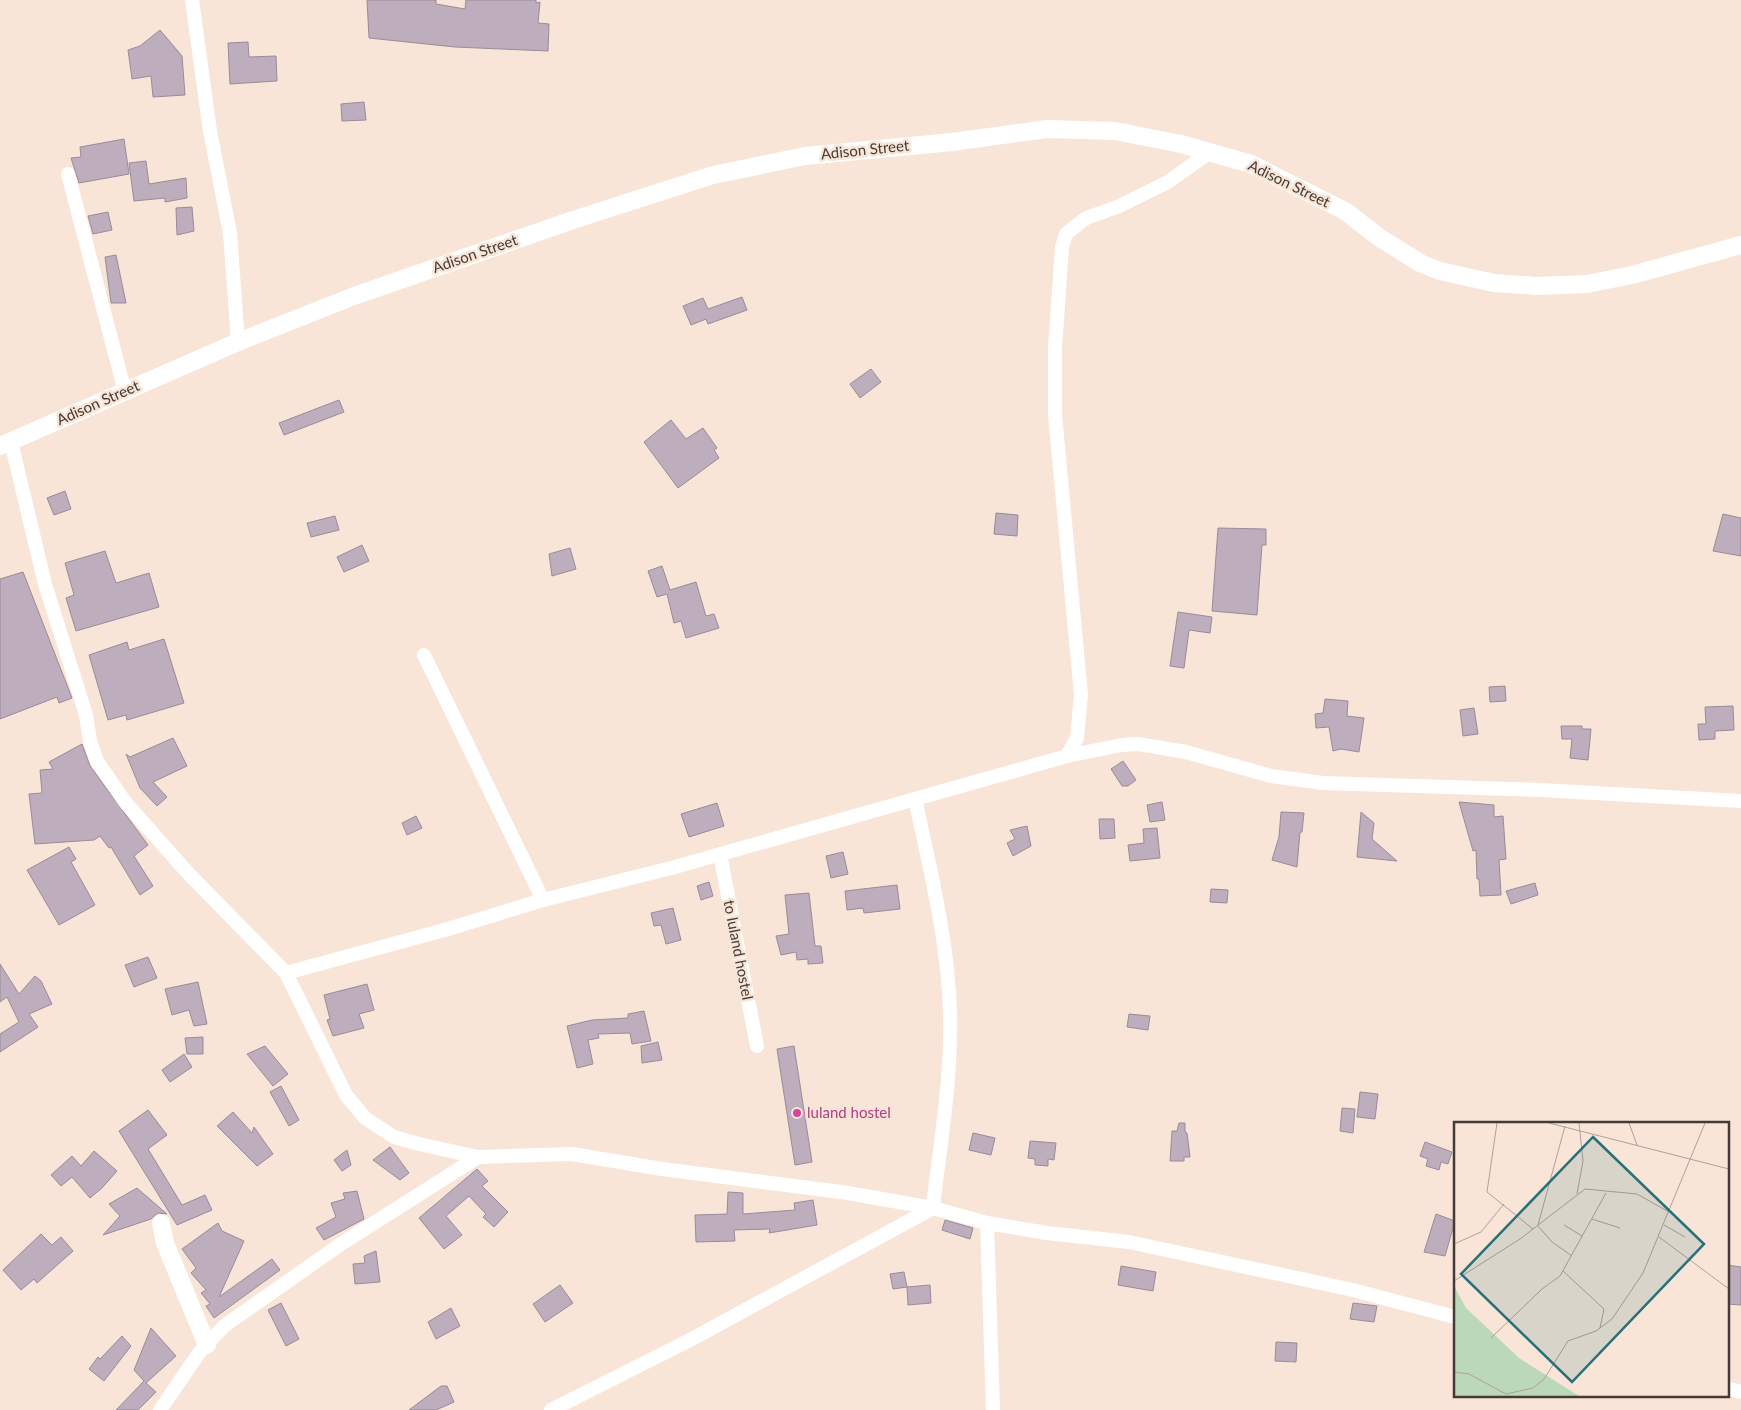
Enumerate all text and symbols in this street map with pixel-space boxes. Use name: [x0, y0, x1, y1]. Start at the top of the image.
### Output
street label: Adison Street: [820, 135, 911, 163]
street label: Adison Street: [1246, 156, 1334, 211]
street label: Adison Street: [430, 230, 520, 276]
street label: Adison Street: [53, 376, 142, 428]
street label: to luland hostel: [720, 898, 757, 1001]
place label: luland hostel: [807, 1103, 891, 1121]
marker: luland hostel: [791, 1107, 803, 1119]
inset map: [1454, 1122, 1728, 1398]

